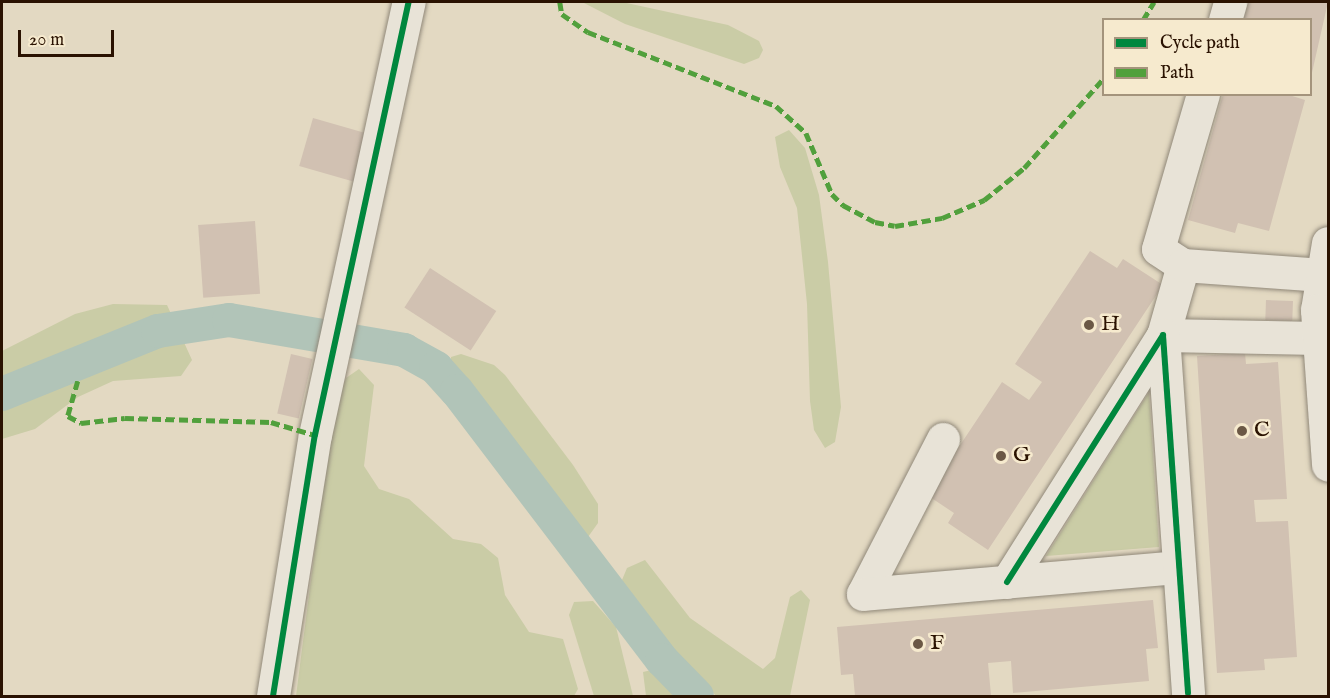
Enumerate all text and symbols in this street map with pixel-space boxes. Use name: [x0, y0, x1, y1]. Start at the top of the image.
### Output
scale bar: [21, 18, 117, 56]
legend: [1102, 18, 1312, 96]
text: 20 m: [29, 29, 64, 52]
text: Cycle path: [1160, 32, 1240, 55]
text: Path: [1160, 62, 1194, 85]
place label: H: [1101, 312, 1120, 338]
marker: H: [1082, 318, 1096, 332]
place label: C: [1254, 418, 1270, 444]
marker: C: [1235, 424, 1249, 438]
place label: G: [1013, 443, 1030, 469]
marker: G: [994, 449, 1008, 463]
place label: F: [930, 631, 944, 657]
marker: F: [911, 637, 925, 651]

